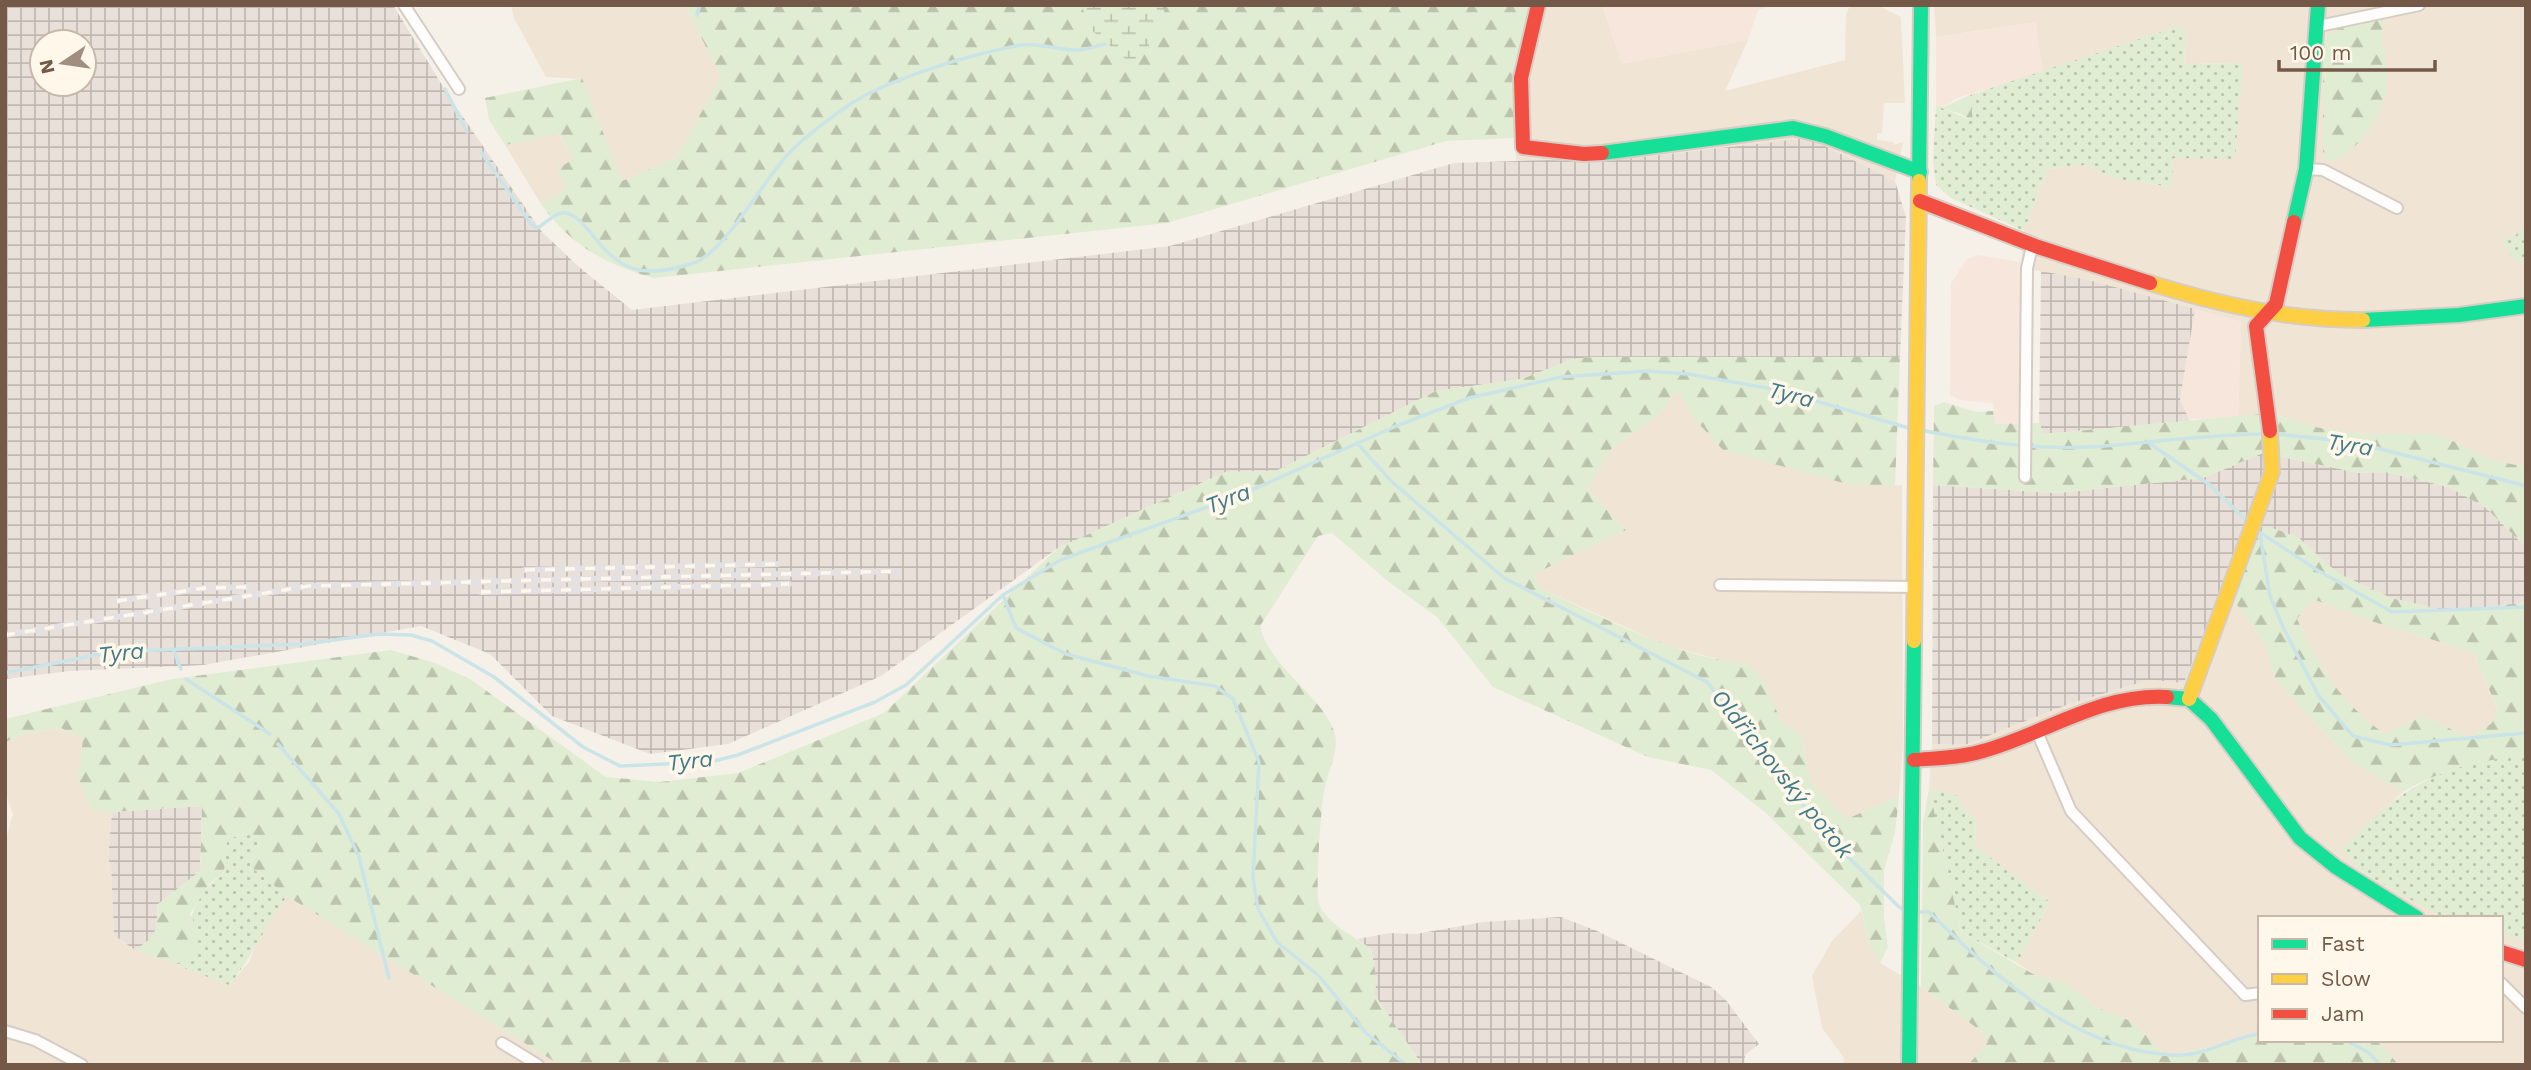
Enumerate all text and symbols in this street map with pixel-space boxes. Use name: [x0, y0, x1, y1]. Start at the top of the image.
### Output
north arrow: [28, 28, 98, 98]
scale bar: [2279, 28, 2435, 72]
text: 100 m: [2290, 40, 2352, 65]
text: N: [34, 57, 60, 76]
water label: Tyra: [1765, 376, 1817, 414]
water label: Tyra: [2325, 428, 2375, 462]
water label: Tyra: [1202, 478, 1254, 520]
water label: Tyra: [97, 637, 145, 669]
water label: Oldřichovský potok: [1706, 684, 1859, 865]
water label: Tyra: [666, 745, 714, 777]
legend: [2258, 916, 2503, 1042]
text: Fast: [2321, 931, 2365, 956]
text: Slow: [2321, 966, 2371, 991]
text: Jam: [2321, 1001, 2364, 1026]

